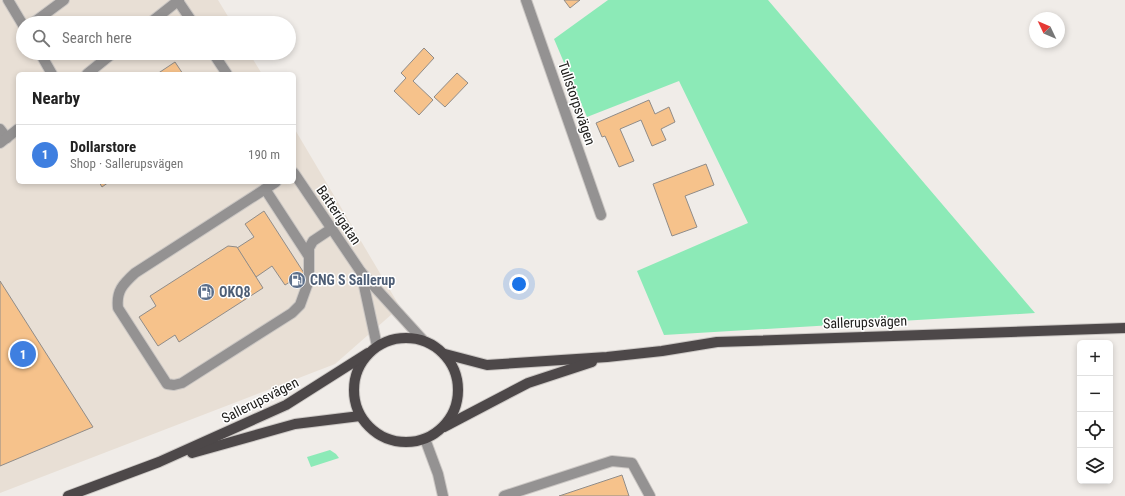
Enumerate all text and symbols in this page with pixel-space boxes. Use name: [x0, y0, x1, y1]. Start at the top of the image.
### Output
north arrow: [1029, 12, 1065, 48]
search box: [16, 16, 296, 60]
icon: search: [30, 27, 52, 49]
text: Search here: [62, 29, 132, 47]
street label: Tullstorpsvägen: [555, 59, 599, 147]
text: Nearby: [32, 88, 80, 108]
text: Dollarstore: [70, 138, 136, 156]
text: 1: [42, 147, 48, 162]
text: 190 m: [248, 147, 280, 162]
text: Shop · Sallerupsvägen: [70, 156, 183, 171]
street label: Batterigatan: [313, 182, 365, 248]
fuel station icon: CNG S Sallerup: [287, 270, 307, 290]
place label: CNG S Sallerup: [310, 272, 395, 288]
your location: [509, 274, 529, 294]
fuel station icon: OKQ8: [196, 282, 216, 302]
place label: OKQ8: [219, 284, 251, 300]
street label: Sallerupsvägen: [823, 313, 907, 331]
pin: 1: [10, 339, 36, 369]
map controls: [1077, 340, 1113, 484]
button: +: [1077, 340, 1113, 376]
street label: Sallerupsvägen: [219, 374, 301, 426]
button: −: [1077, 376, 1113, 412]
button: locate: [1077, 412, 1113, 448]
button: layers: [1077, 448, 1113, 484]

